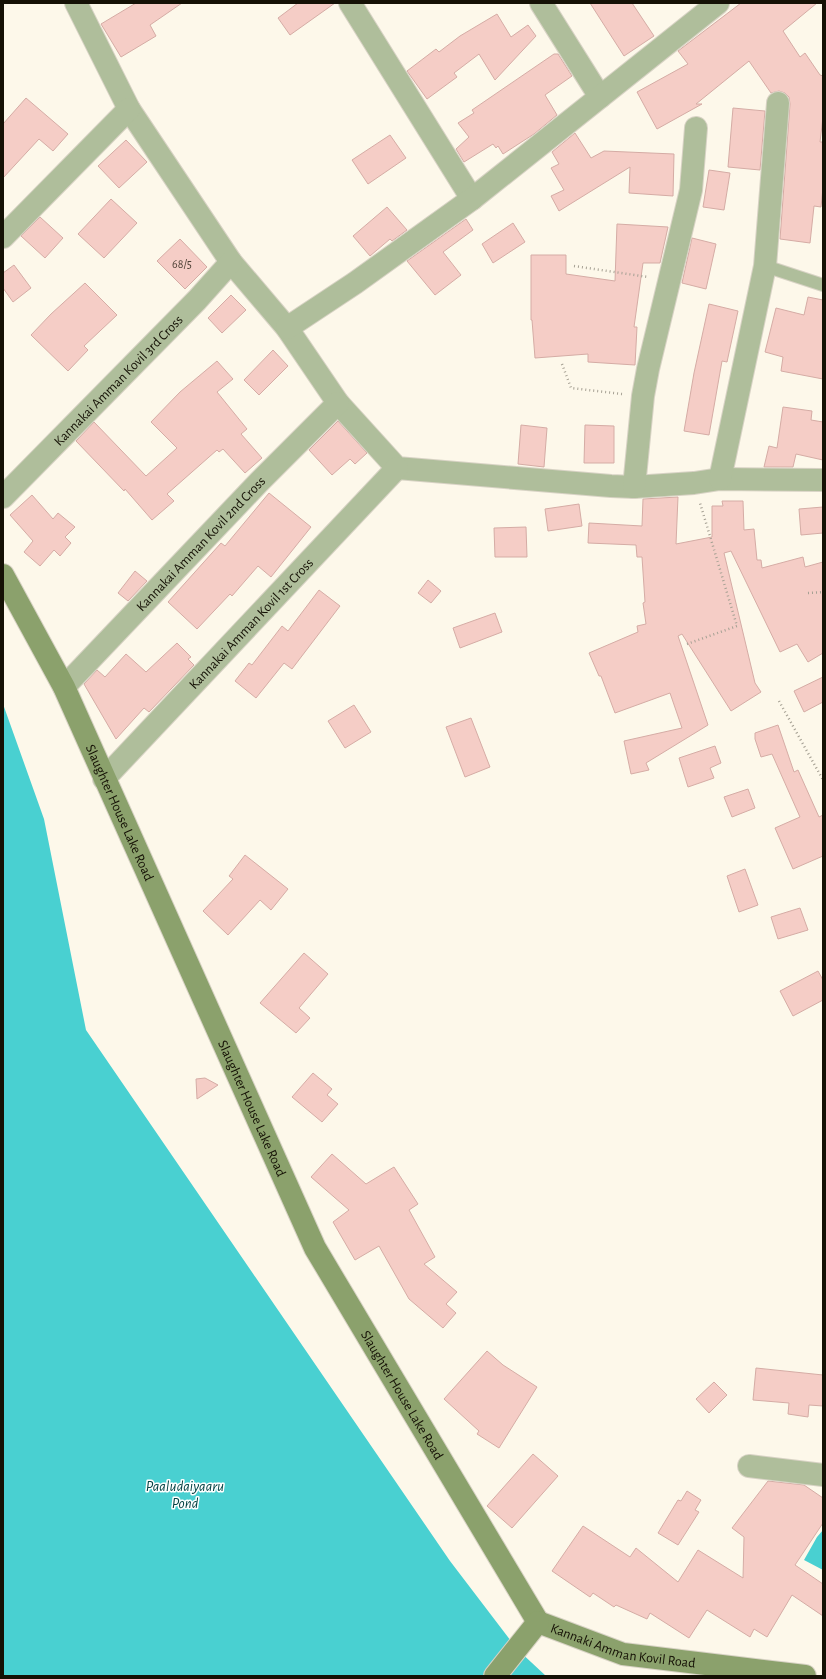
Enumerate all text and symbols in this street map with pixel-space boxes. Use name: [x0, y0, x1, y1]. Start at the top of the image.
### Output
house number: 68/5: [172, 258, 192, 270]
street label: Kannakai Amman Kovil 3rd Cross: [52, 313, 186, 449]
street label: Kannakai Amman Kovil 2nd Cross: [134, 474, 268, 614]
street label: Kannakai Amman Kovil 1st Cross: [187, 556, 316, 692]
street label: Slaughter House Lake Road: [83, 743, 156, 883]
street label: Slaughter House Lake Road: [215, 1038, 288, 1179]
street label: Slaughter House Lake Road: [358, 1328, 445, 1462]
water label: Paaludaiyaaru Pond: [146, 1479, 224, 1511]
street label: Kannaki Amman Kovil Road: [548, 1621, 696, 1671]

